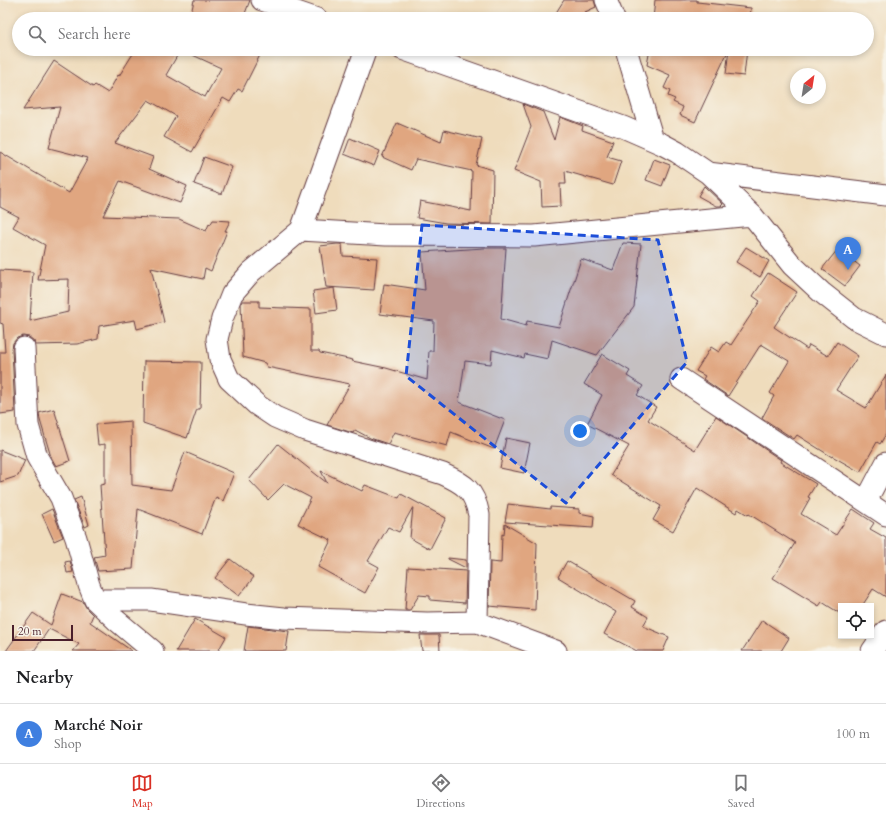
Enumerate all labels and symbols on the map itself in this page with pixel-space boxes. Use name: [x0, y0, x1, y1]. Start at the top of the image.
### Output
north arrow: [790, 68, 826, 104]
pin: A: [835, 237, 861, 270]
your location: [570, 421, 590, 441]
scale bar: [12, 623, 73, 642]

